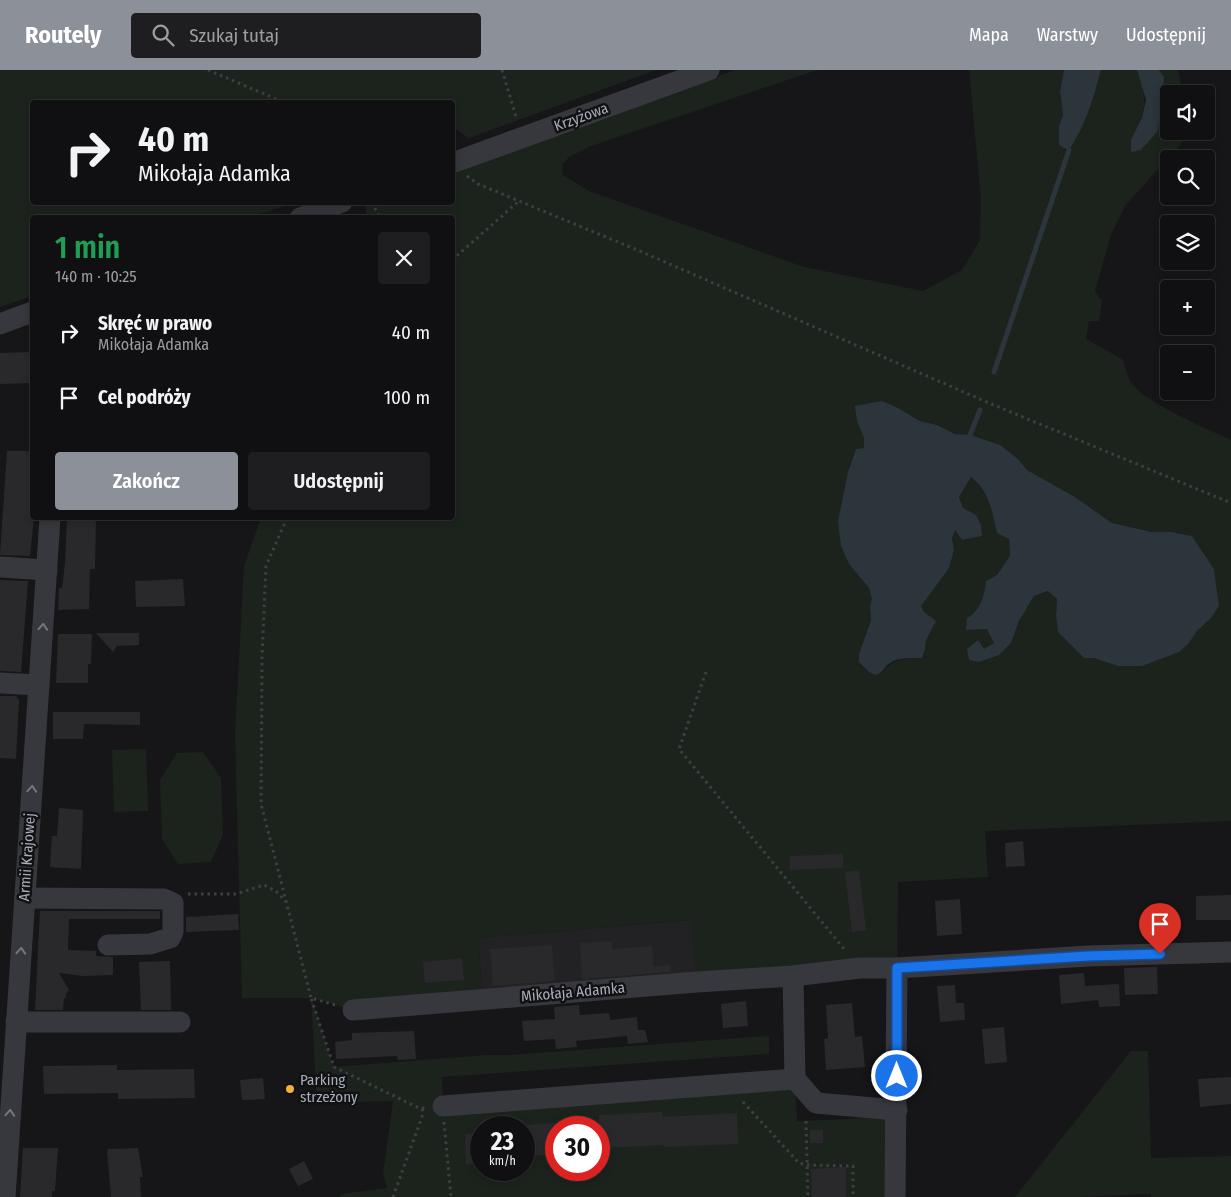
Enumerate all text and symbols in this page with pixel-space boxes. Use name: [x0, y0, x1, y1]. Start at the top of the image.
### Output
search box: [131, 13, 481, 58]
text: Routely: [25, 21, 101, 49]
icon: search: [149, 21, 177, 49]
text: Szukaj tutaj: [189, 24, 279, 47]
text: Mapa: [969, 24, 1009, 46]
text: Warstwy: [1037, 24, 1098, 46]
text: Udostępnij: [1126, 24, 1206, 46]
map controls: [1160, 85, 1215, 400]
button: sound: [1160, 85, 1215, 140]
street label: Krzyżowa: [551, 99, 611, 135]
text: 40 m: [138, 118, 209, 160]
icon: right: [55, 120, 120, 185]
button: search: [1160, 150, 1215, 205]
text: Mikołaja Adamka: [138, 160, 291, 187]
button: layers: [1160, 215, 1215, 270]
text: 1 min: [55, 230, 120, 266]
button: close: [378, 232, 430, 284]
text: 140 m · 10:25: [55, 267, 137, 286]
button: +: [1160, 280, 1215, 335]
text: Skręć w prawo: [98, 312, 212, 335]
icon: right: [55, 319, 83, 347]
text: 40 m: [392, 321, 430, 344]
text: Mikołaja Adamka: [98, 335, 209, 354]
button: −: [1160, 345, 1215, 400]
icon: arrive: [55, 384, 83, 412]
text: Cel podróży: [98, 386, 191, 409]
text: 100 m: [384, 386, 430, 409]
button: Zakończ: [55, 452, 238, 510]
button: Udostępnij: [248, 452, 430, 510]
one-way arrow: [37, 623, 48, 631]
one-way arrow: [26, 785, 37, 793]
street label: Armii Krajowej: [15, 812, 39, 902]
pin: [1139, 903, 1181, 954]
icon: arrive: [1146, 910, 1174, 938]
one-way arrow: [15, 947, 26, 955]
street label: Mikołaja Adamka: [520, 978, 626, 1006]
position arrow: [870, 1049, 922, 1101]
place label: Parking strzeżony: [300, 1071, 358, 1106]
marker: Parking strzeżony: [284, 1083, 296, 1095]
one-way arrow: [5, 1109, 16, 1117]
speed limit sign: 30: [545, 1116, 610, 1181]
text: 23: [491, 1127, 514, 1157]
text: km/h: [489, 1154, 516, 1168]

